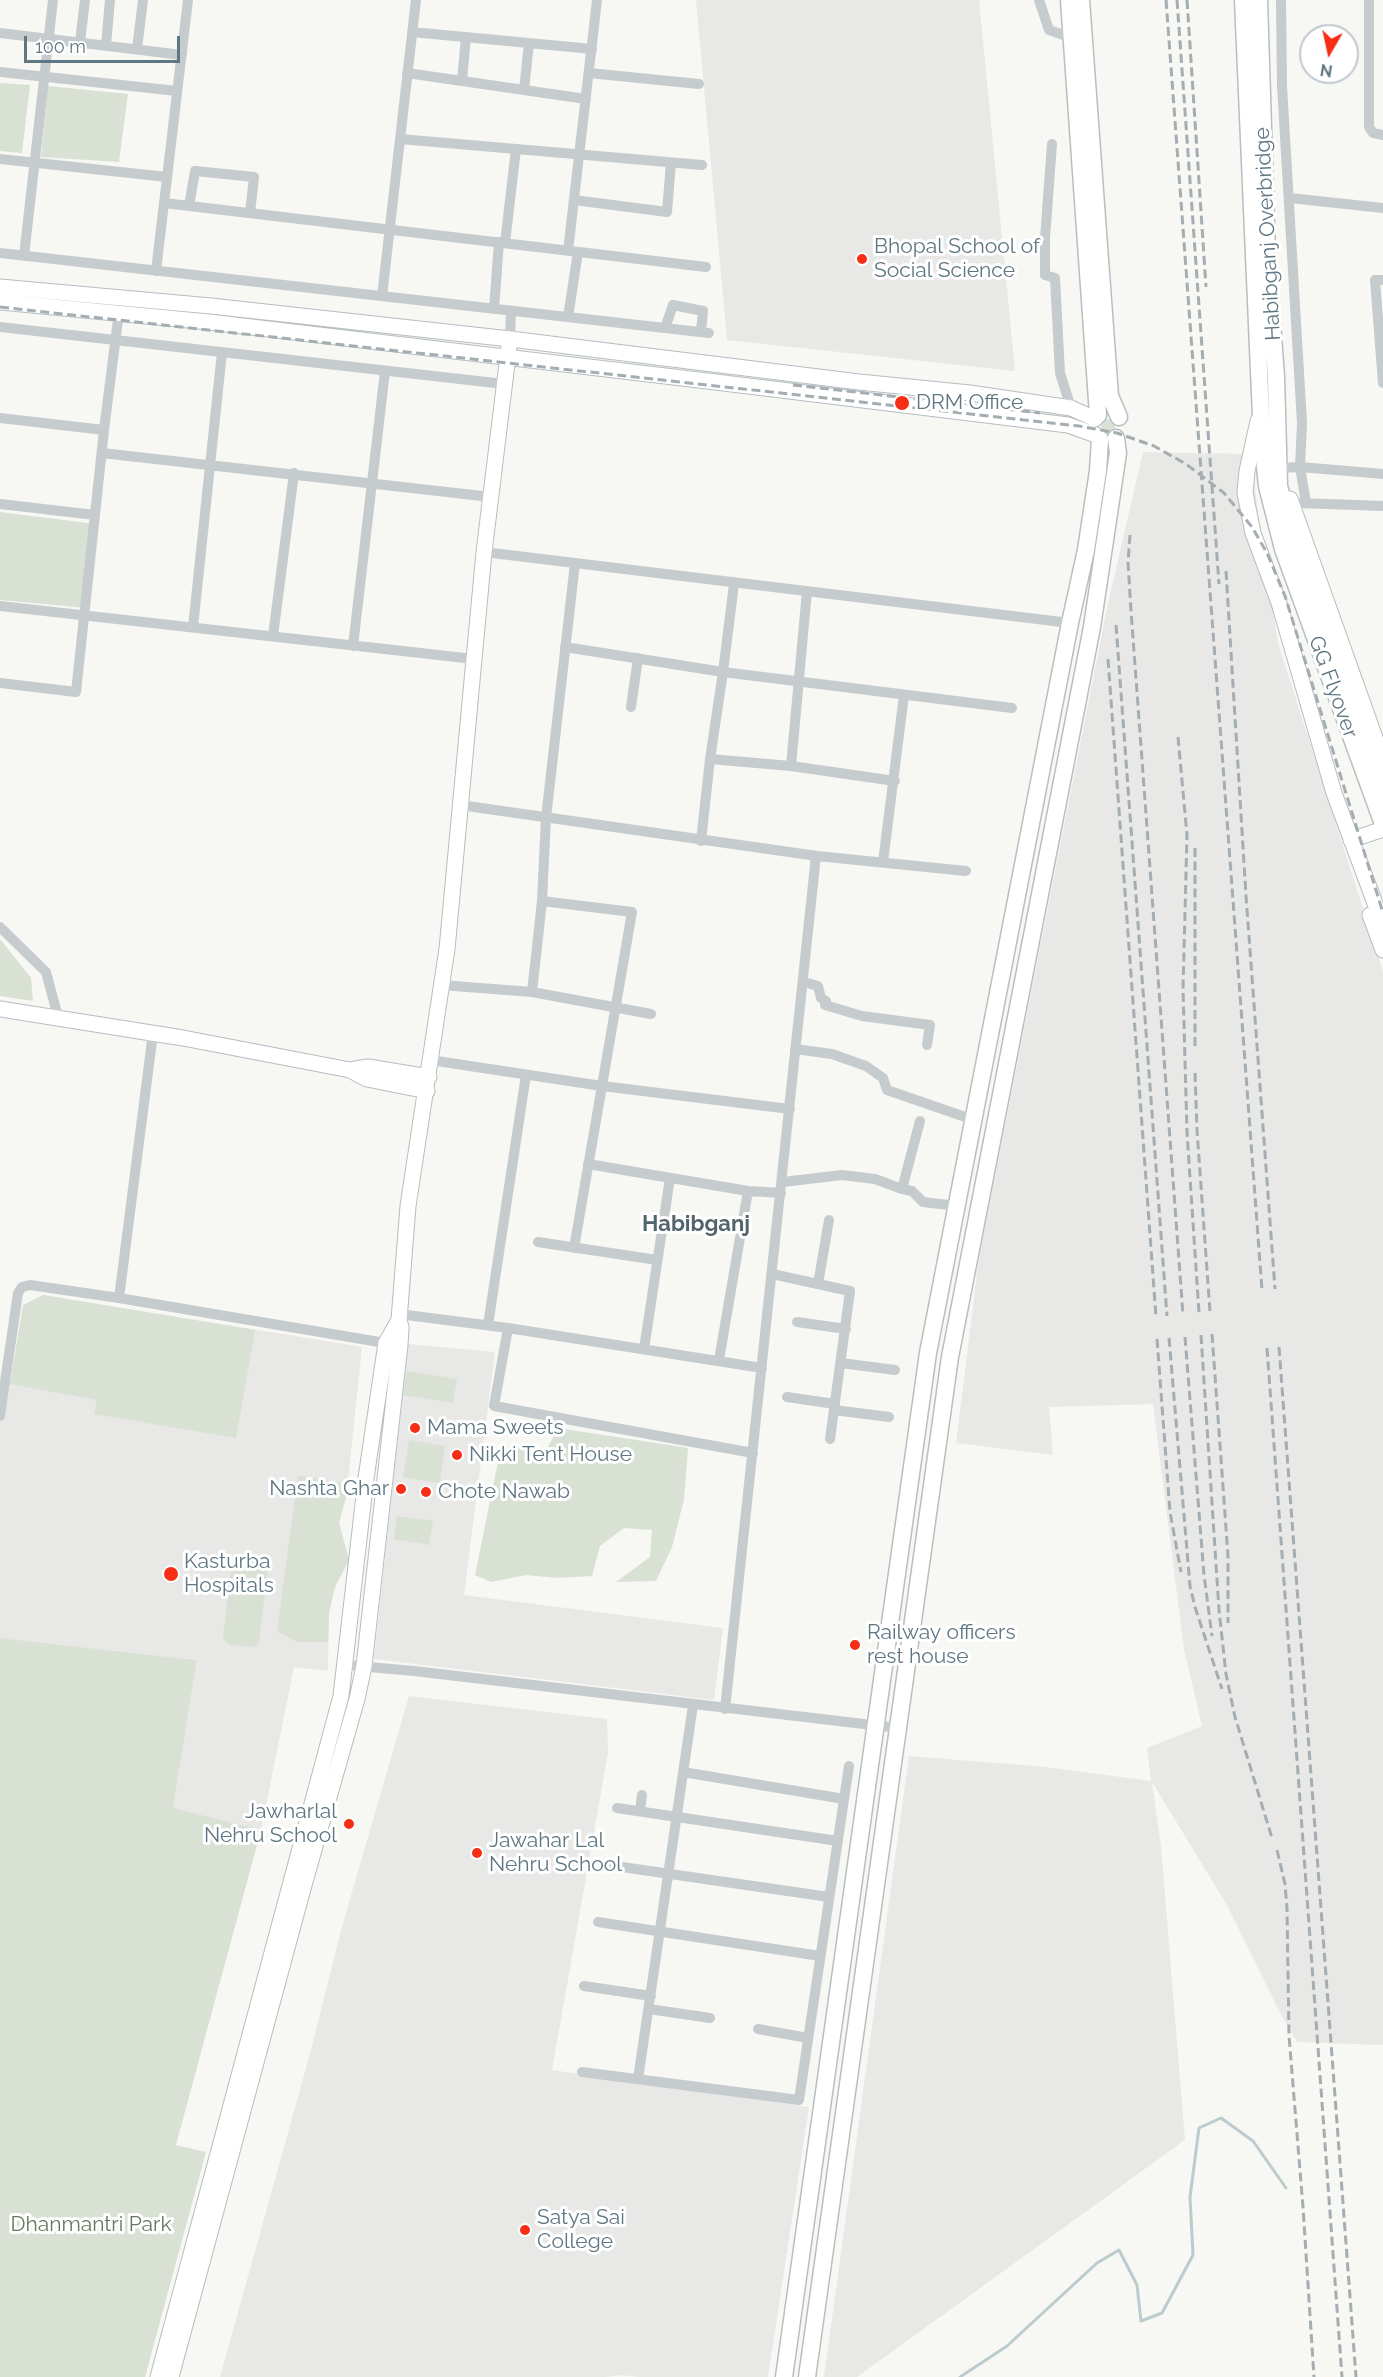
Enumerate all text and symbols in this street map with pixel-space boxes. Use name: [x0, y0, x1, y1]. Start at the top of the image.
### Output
scale bar: [27, 24, 183, 62]
north arrow: [1299, 24, 1359, 84]
text: 100 m: [35, 36, 86, 57]
text: N: [1319, 60, 1334, 81]
street label: Habibganj Overbridge: [1250, 127, 1286, 341]
place label: Bhopal School of Social Science: [874, 234, 1040, 284]
marker: Bhopal School of Social Science: [855, 252, 869, 266]
place label: DRM Office: [916, 390, 1023, 416]
marker: DRM Office: [893, 394, 911, 412]
street label: GG Flyover: [1303, 633, 1363, 741]
district label: Habibganj: [642, 1211, 750, 1237]
place label: Mama Sweets: [427, 1415, 564, 1441]
marker: Mama Sweets: [408, 1421, 422, 1435]
place label: Nikki Tent House: [469, 1442, 632, 1468]
marker: Nikki Tent House: [450, 1448, 464, 1462]
place label: Nashta Ghar: [269, 1476, 389, 1502]
place label: Chote Nawab: [438, 1479, 570, 1505]
marker: Nashta Ghar: [394, 1482, 408, 1496]
marker: Chote Nawab: [419, 1485, 433, 1499]
place label: Kasturba Hospitals: [184, 1549, 274, 1599]
marker: Kasturba Hospitals: [162, 1565, 180, 1583]
place label: Railway officers rest house: [867, 1620, 1016, 1670]
marker: Railway officers rest house: [848, 1638, 862, 1652]
place label: Jawharlal Nehru School: [204, 1799, 337, 1849]
marker: Jawharlal Nehru School: [342, 1817, 356, 1831]
place label: Jawahar Lal Nehru School: [489, 1828, 622, 1878]
marker: Jawahar Lal Nehru School: [470, 1846, 484, 1860]
place label: Satya Sai College: [537, 2205, 625, 2255]
park label: Dhanmantri Park: [10, 2212, 172, 2238]
marker: Satya Sai College: [518, 2223, 532, 2237]

